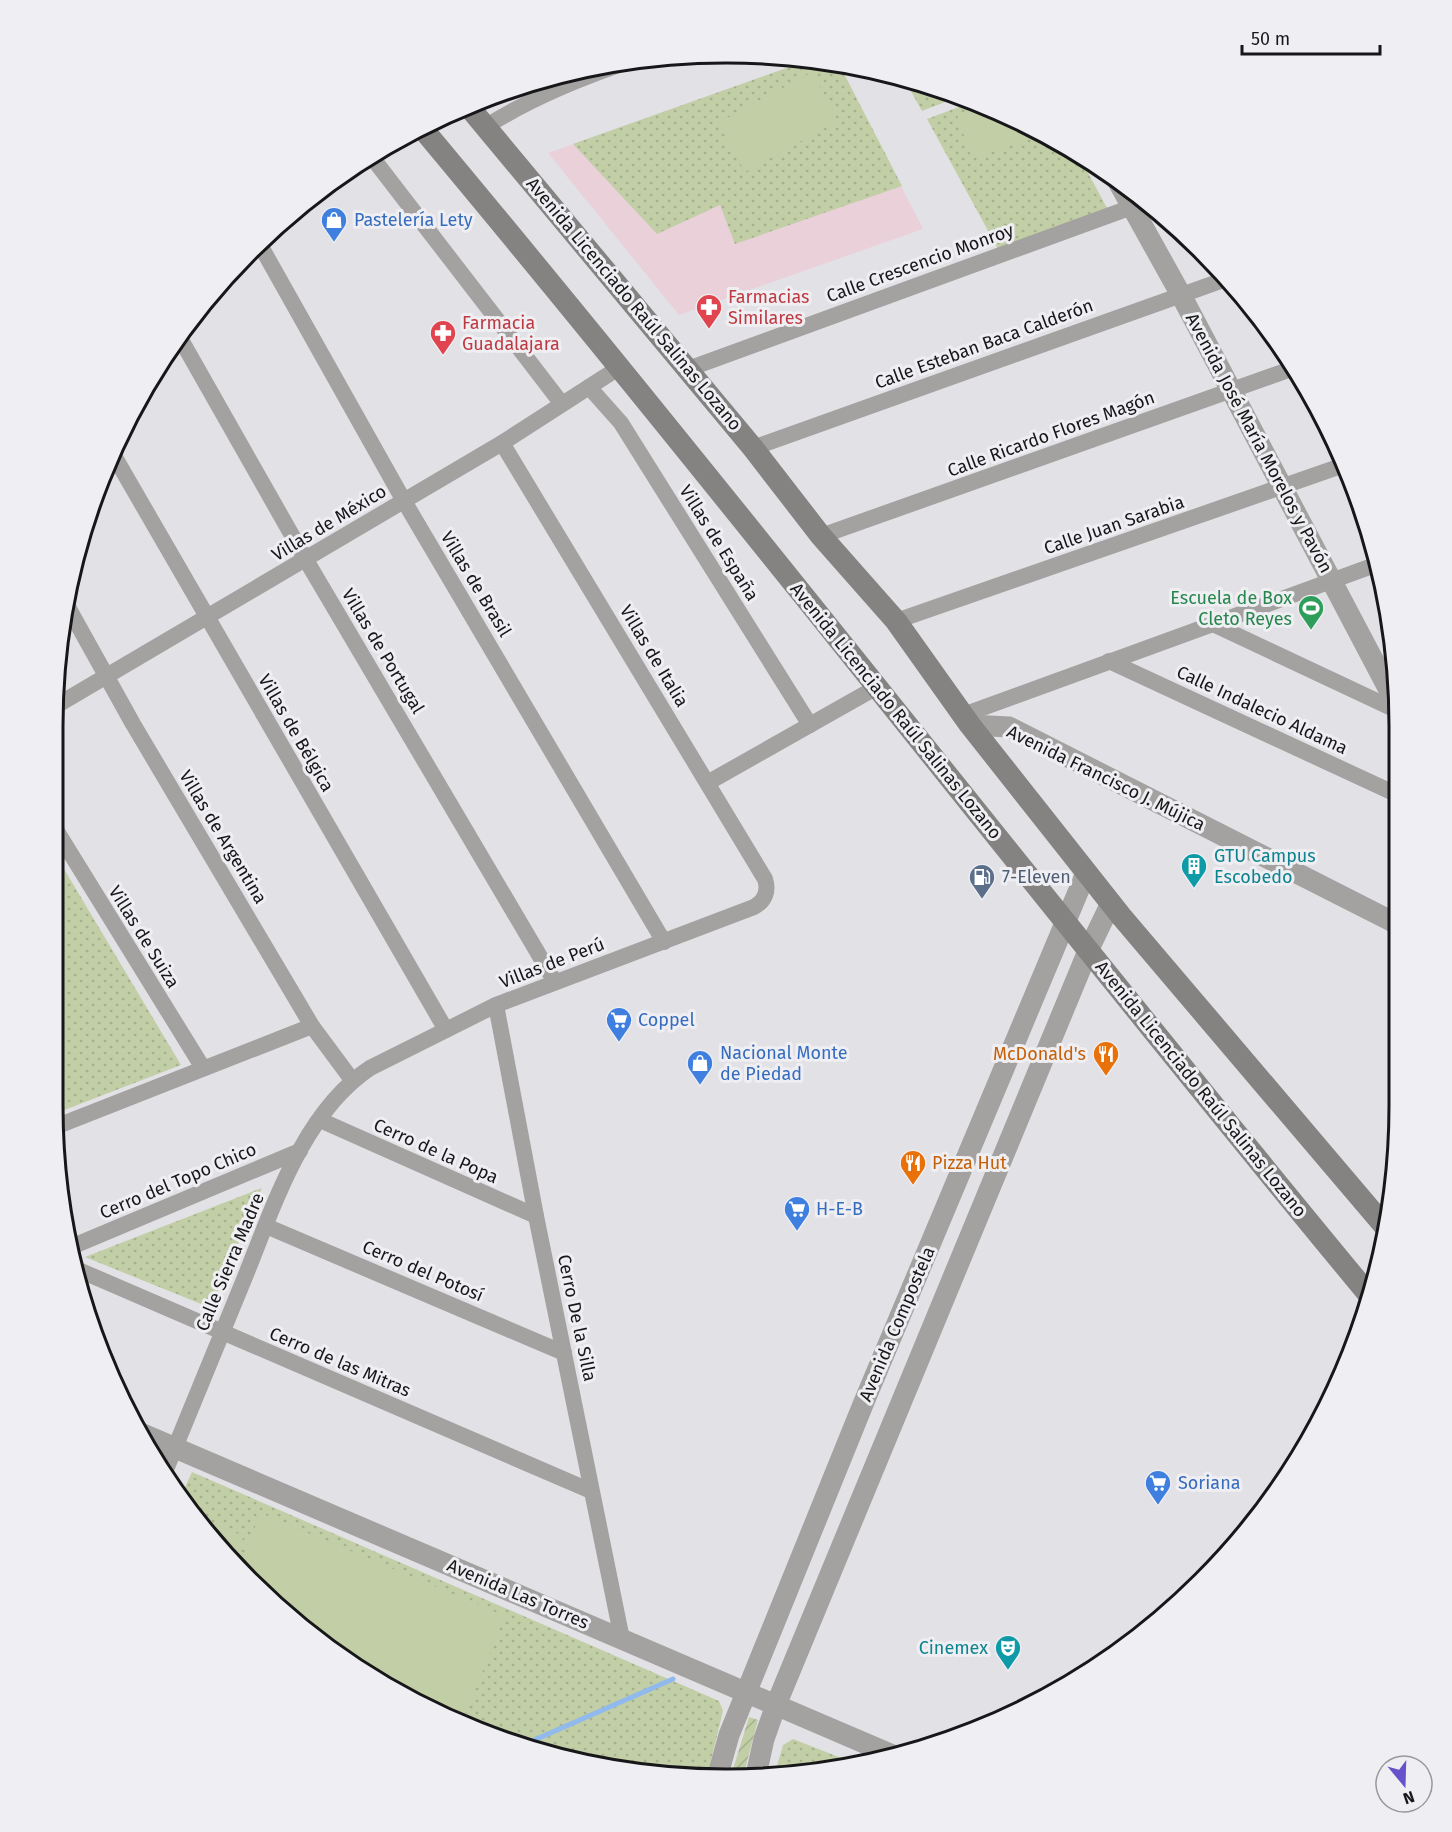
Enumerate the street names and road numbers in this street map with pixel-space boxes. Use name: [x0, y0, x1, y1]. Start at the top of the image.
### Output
street label: Avenida Licenciado Raúl Salinas Lozano: [522, 173, 746, 435]
street label: Calle Crescencio Monroy: [824, 219, 1017, 307]
street label: Calle Esteban Baca Calderón: [872, 294, 1096, 394]
street label: Avenida José María Morelos y Pavón: [1181, 309, 1337, 577]
street label: Calle Ricardo Flores Magón: [944, 386, 1158, 482]
street label: Villas de México: [268, 480, 390, 566]
street label: Villas de España: [675, 481, 763, 605]
street label: Calle Juan Sarabia: [1041, 491, 1187, 559]
street label: Villas de Brasil: [436, 527, 516, 641]
street label: Avenida Licenciado Raúl Salinas Lozano: [786, 578, 1006, 844]
street label: Villas de Portugal: [337, 585, 429, 717]
street label: Villas de Italia: [615, 601, 693, 711]
street label: Calle Indalecio Aldama: [1173, 661, 1351, 759]
street label: Villas de Bélgica: [253, 670, 339, 796]
street label: Avenida Francisco J. Mújica: [1003, 720, 1209, 836]
street label: Villas de Argentina: [174, 766, 272, 908]
street label: Villas de Suiza: [104, 882, 184, 992]
street label: Villas de Perú: [496, 933, 608, 993]
street label: Avenida Licenciado Raúl Salinas Lozano: [1091, 956, 1311, 1222]
street label: Cerro de la Popa: [370, 1114, 502, 1188]
street label: Cerro del Topo Chico: [96, 1138, 260, 1224]
street label: Calle Sierra Madre: [191, 1190, 269, 1334]
street label: Cerro del Potosí: [359, 1236, 487, 1306]
street label: Avenida Compostela: [854, 1243, 940, 1405]
street label: Cerro De la Silla: [553, 1253, 601, 1383]
street label: Cerro de las Mitras: [266, 1322, 414, 1402]
street label: Avenida Las Torres: [444, 1554, 592, 1634]

